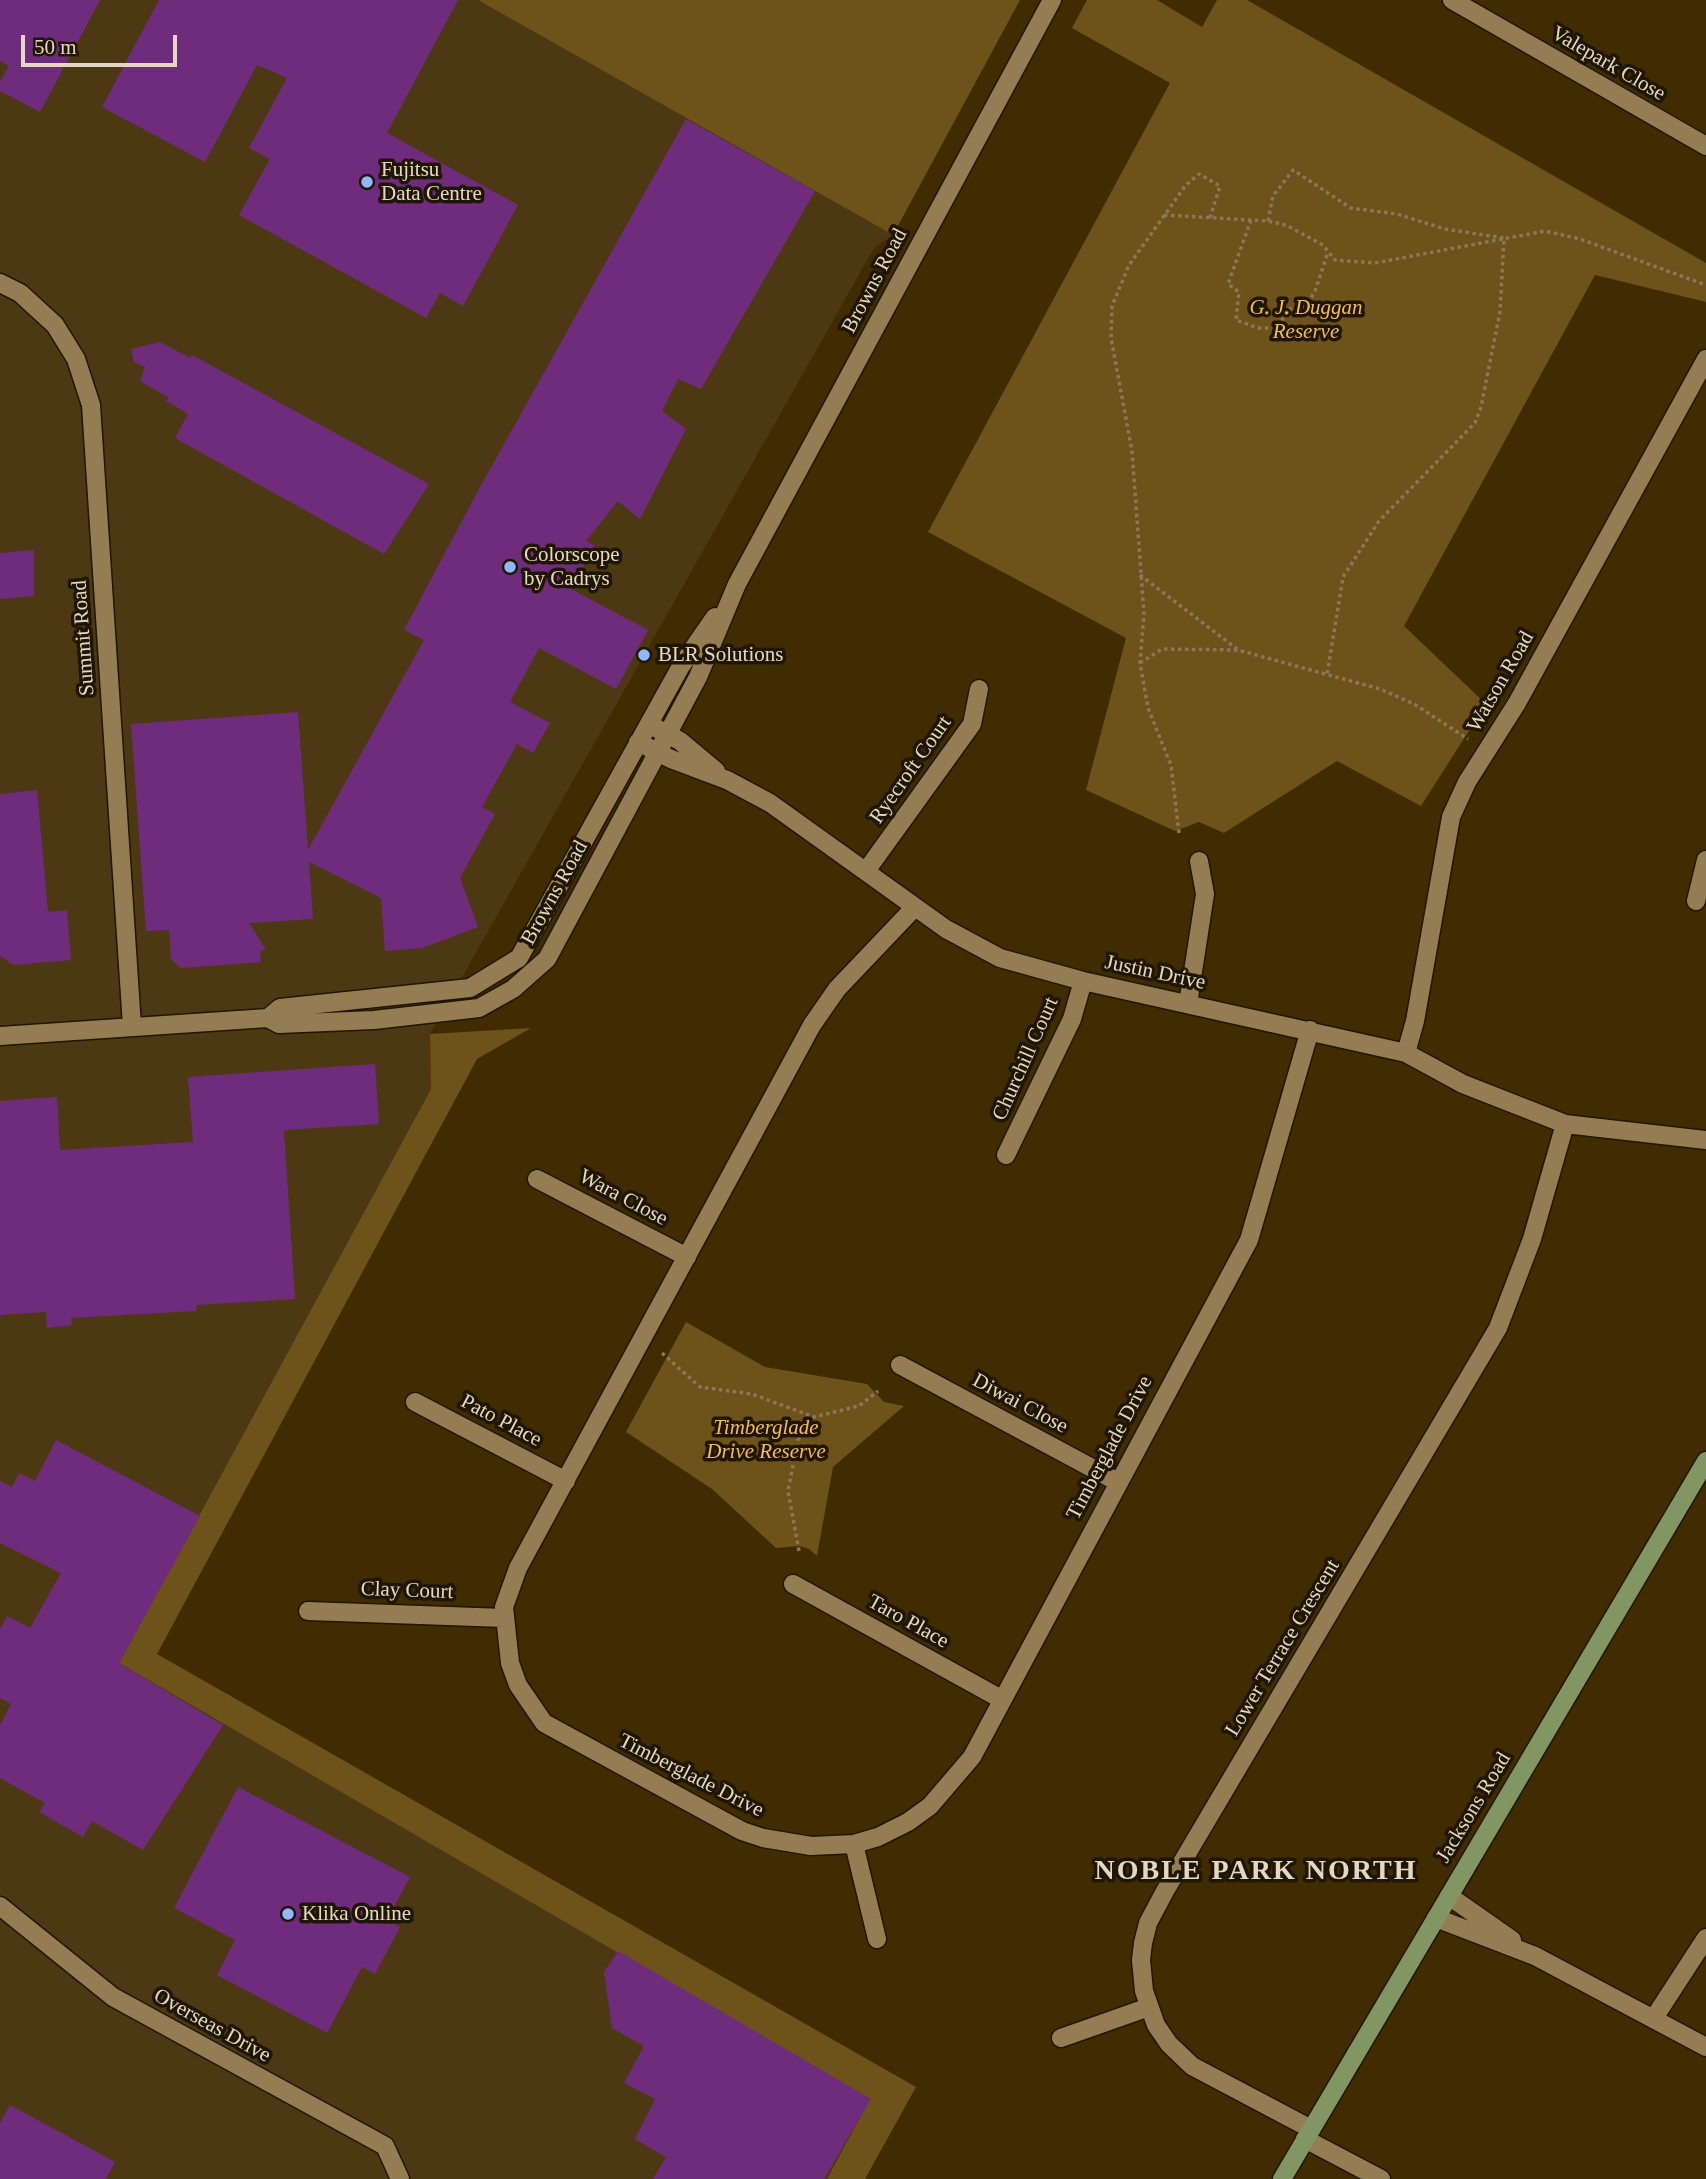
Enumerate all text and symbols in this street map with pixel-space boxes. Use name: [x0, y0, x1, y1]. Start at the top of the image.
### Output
scale bar: [24, 21, 180, 65]
street label: Valepark Close: [1546, 21, 1670, 107]
text: 50 m: [34, 35, 77, 59]
place label: Fujitsu Data Centre: [381, 157, 482, 207]
marker: Fujitsu Data Centre: [359, 174, 375, 190]
street label: Browns Road: [837, 224, 913, 338]
park label: G. J. Duggan Reserve: [1249, 295, 1363, 345]
place label: Colorscope by Cadrys: [524, 542, 620, 592]
marker: Colorscope by Cadrys: [502, 559, 518, 575]
street label: Summit Road: [67, 579, 101, 697]
street label: Watson Road: [1462, 627, 1540, 737]
place label: BLR Solutions: [658, 642, 783, 668]
marker: BLR Solutions: [636, 647, 652, 663]
street label: Ryecroft Court: [865, 711, 957, 829]
street label: Browns Road: [516, 837, 594, 949]
street label: Justin Drive: [1102, 950, 1208, 996]
street label: Churchill Court: [988, 993, 1064, 1125]
street label: Wara Close: [574, 1164, 672, 1232]
street label: Diwai Close: [968, 1368, 1072, 1440]
street label: Timberglade Drive: [1061, 1372, 1159, 1524]
street label: Pato Place: [456, 1389, 546, 1453]
park label: Timberglade Drive Reserve: [706, 1415, 826, 1465]
street label: Lower Terrace Crescent: [1220, 1555, 1346, 1741]
street label: Clay Court: [360, 1577, 454, 1605]
street label: Taro Place: [863, 1589, 953, 1655]
street label: Timberglade Drive: [614, 1729, 768, 1823]
street label: Jacksons Road: [1431, 1748, 1517, 1868]
district label: NOBLE PARK NORTH: [1097, 1855, 1415, 1889]
place label: Klika Online: [302, 1901, 411, 1927]
marker: Klika Online: [280, 1906, 296, 1922]
street label: Overseas Drive: [149, 1983, 275, 2069]

